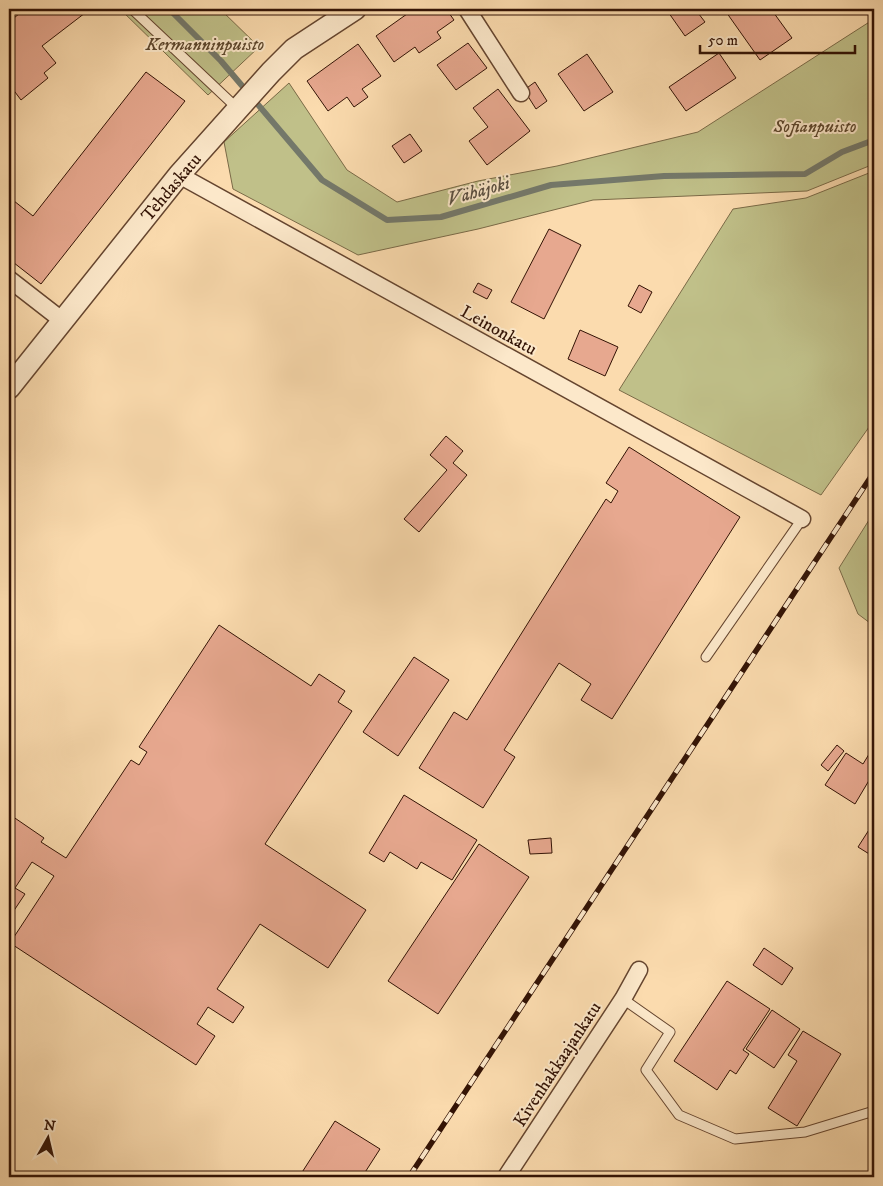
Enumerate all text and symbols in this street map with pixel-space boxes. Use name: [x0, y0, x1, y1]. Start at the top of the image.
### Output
scale bar: [700, 22, 856, 54]
text: 50 m: [708, 31, 738, 50]
park label: Kermanninpuisto: [145, 34, 265, 56]
park label: Sofianpuisto: [772, 116, 857, 138]
street label: Tehdaskatu: [137, 149, 207, 226]
water label: Vähäjoki: [444, 171, 514, 211]
street label: Leinonkatu: [457, 301, 541, 361]
street label: Kivenhakkaajankatu: [509, 998, 607, 1131]
north arrow: [22, 1114, 72, 1164]
text: N: [43, 1116, 57, 1136]

